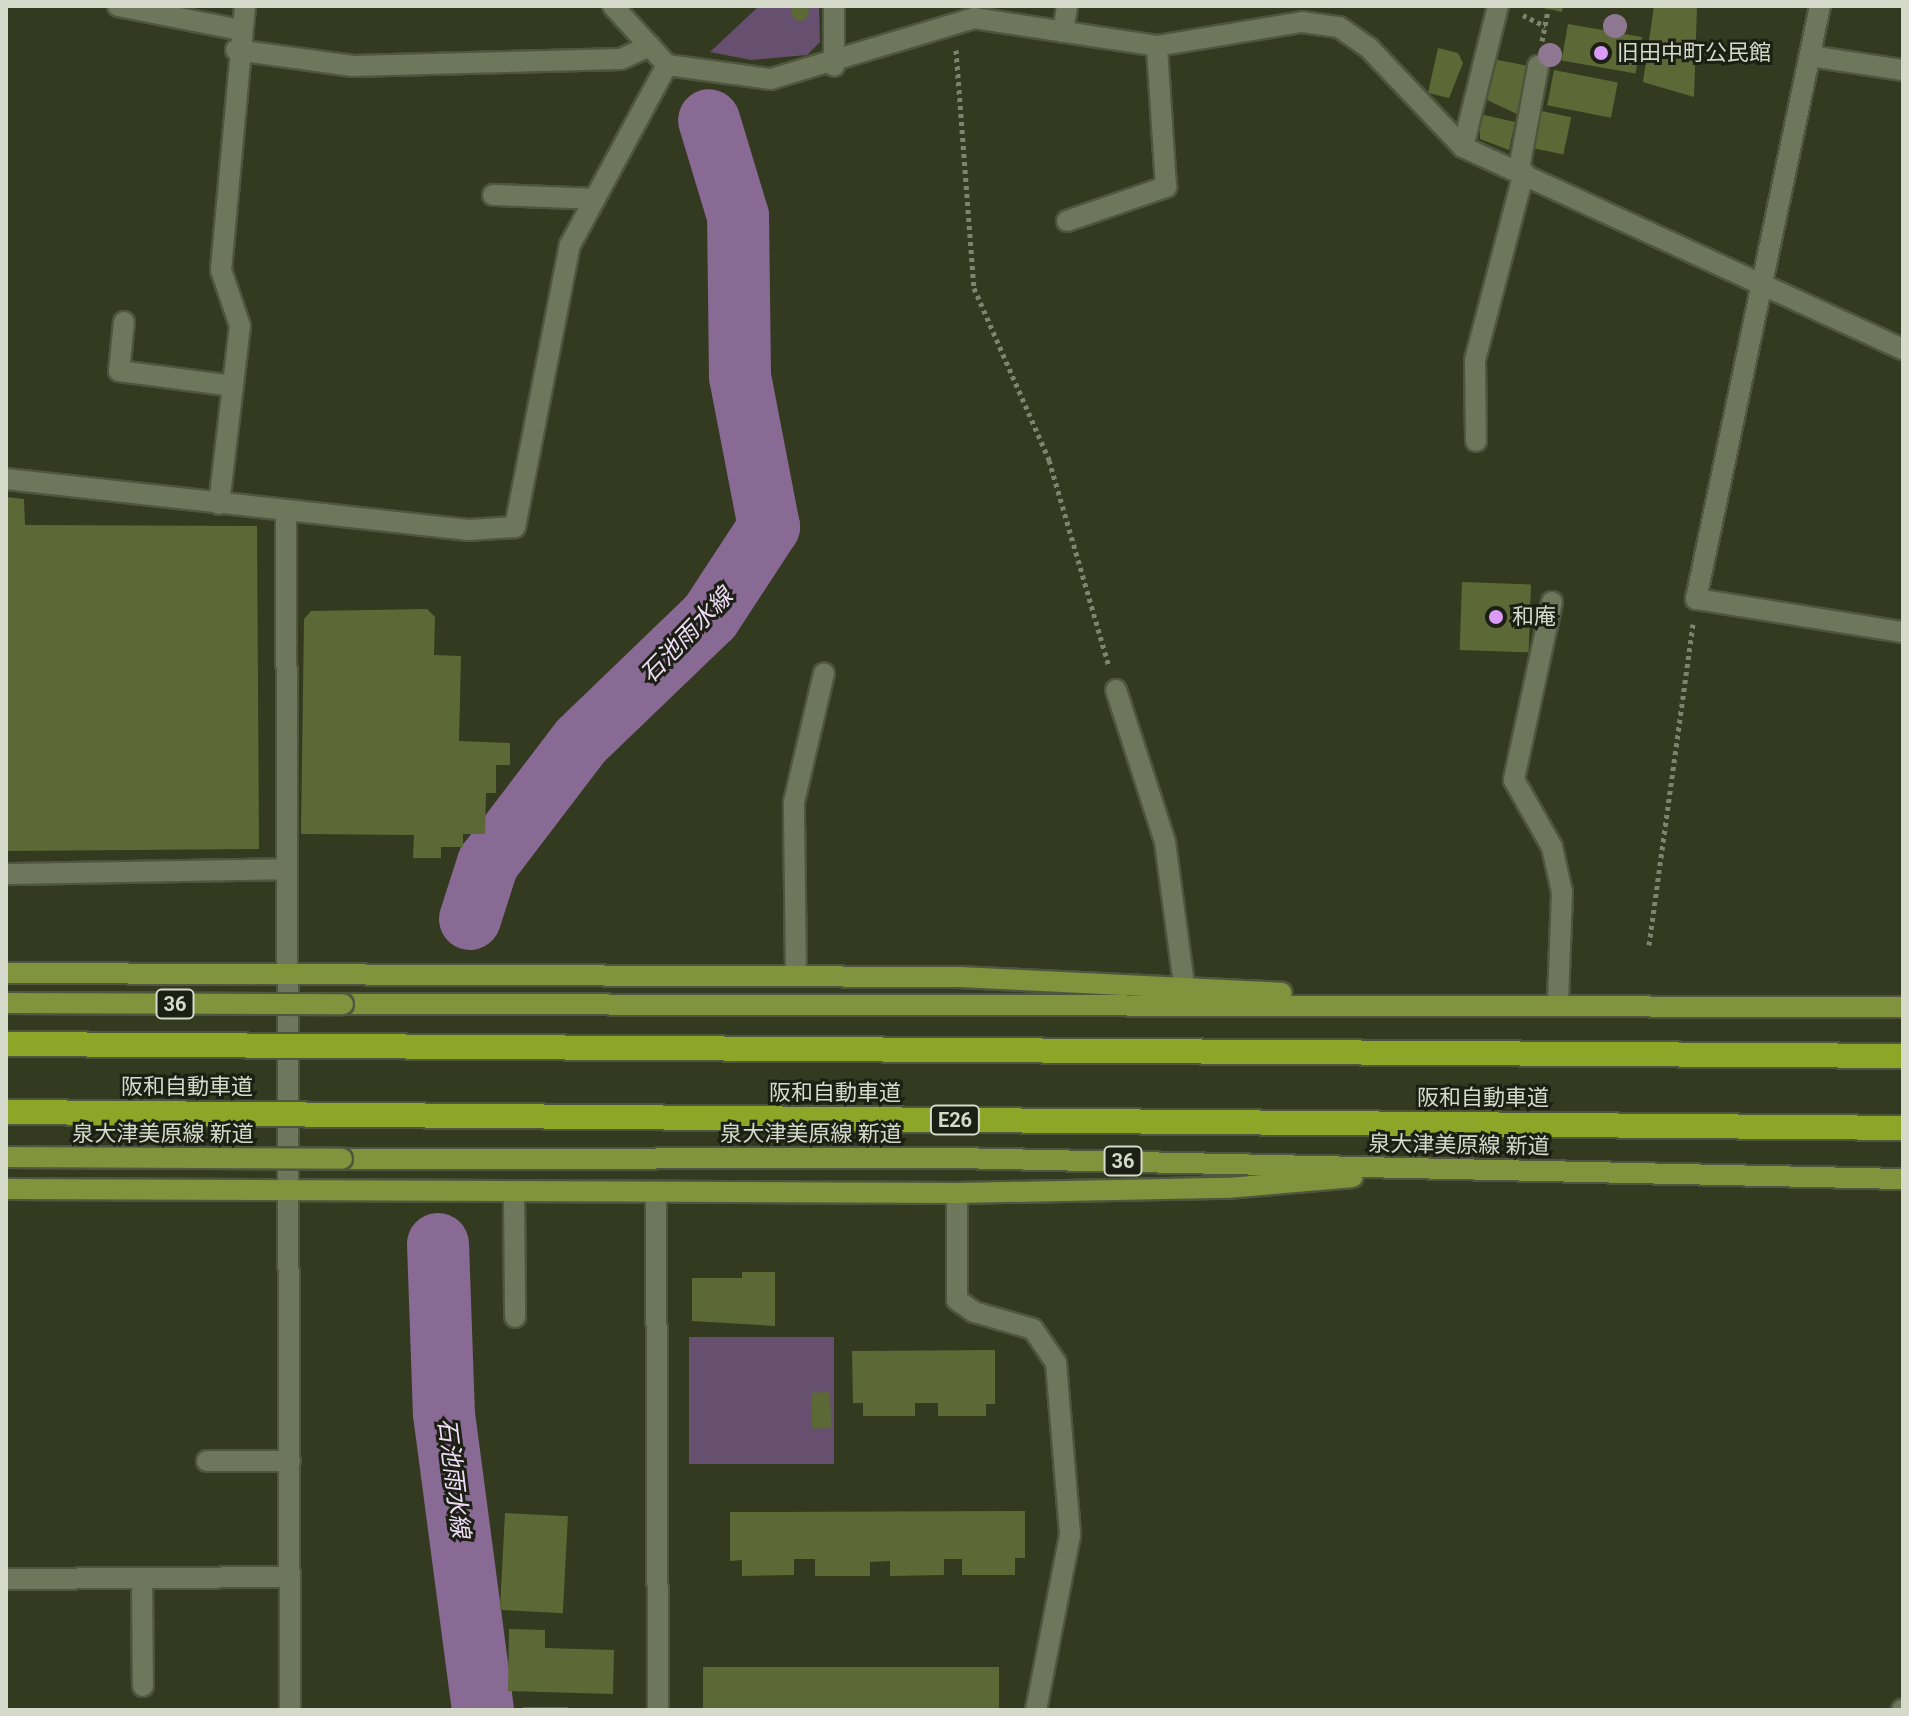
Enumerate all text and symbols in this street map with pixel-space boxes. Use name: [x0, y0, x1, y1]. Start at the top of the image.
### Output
place label: 旧田中町公民館: [1617, 40, 1771, 66]
marker: 旧田中町公民館: [1592, 44, 1610, 62]
water label: 石池雨水線: [635, 583, 739, 689]
place label: 和庵: [1512, 604, 1556, 630]
marker: 和庵: [1487, 608, 1505, 626]
road number: 36: [155, 988, 195, 1020]
street label: 阪和自動車道: [121, 1074, 253, 1100]
street label: 阪和自動車道: [769, 1080, 901, 1106]
street label: 阪和自動車道: [1417, 1085, 1549, 1111]
road number: E26: [929, 1104, 981, 1136]
street label: 泉大津美原線 新道: [72, 1121, 254, 1147]
street label: 泉大津美原線 新道: [720, 1121, 902, 1147]
street label: 泉大津美原線 新道: [1368, 1130, 1550, 1160]
road number: 36: [1103, 1145, 1143, 1177]
water label: 石池雨水線: [431, 1417, 475, 1539]

